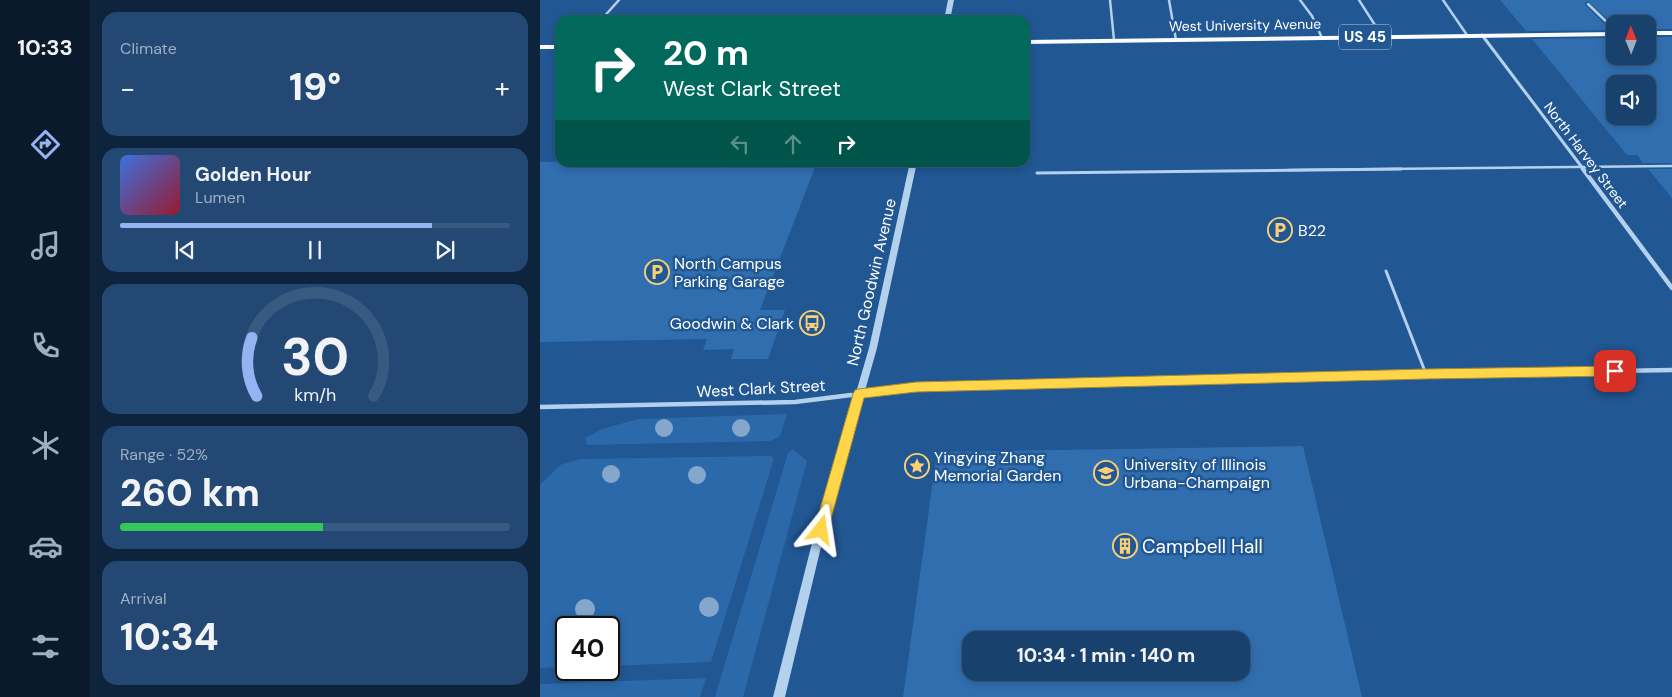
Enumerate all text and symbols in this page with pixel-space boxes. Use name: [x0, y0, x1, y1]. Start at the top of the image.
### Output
street label: West University Avenue: [1169, 15, 1321, 35]
north arrow: [1606, 15, 1656, 65]
map controls: [1606, 15, 1656, 125]
road number: US 45: [1339, 24, 1391, 50]
text: 20 m: [663, 30, 749, 76]
text: 10:33: [17, 33, 73, 62]
icon: right: [580, 35, 645, 100]
text: Climate: [120, 38, 177, 59]
text: 19°: [289, 62, 341, 112]
text: −: [120, 70, 135, 107]
text: +: [495, 70, 510, 107]
text: West Clark Street: [663, 74, 841, 103]
button: sound: [1606, 75, 1656, 125]
street label: North Harvey Street: [1540, 98, 1632, 212]
icon: directions: [28, 127, 63, 162]
icon: left: [726, 130, 754, 158]
icon: ahead: [779, 130, 807, 158]
icon: right: [832, 130, 860, 158]
text: Golden Hour: [195, 162, 311, 187]
text: Lumen: [195, 187, 245, 208]
street label: North Goodwin Avenue: [842, 196, 901, 368]
parking icon: B22: [1267, 217, 1293, 243]
place label: B22: [1298, 220, 1326, 241]
icon: music: [28, 228, 63, 263]
icon: previous: [171, 236, 199, 264]
icon: pause: [301, 236, 329, 264]
icon: next: [431, 236, 459, 264]
place label: North Campus Parking Garage: [674, 253, 785, 292]
parking icon: North Campus Parking Garage: [644, 259, 670, 285]
bus stop icon: Goodwin & Clark: [799, 310, 825, 336]
place label: Goodwin & Clark: [670, 313, 794, 334]
text: 30: [281, 323, 349, 391]
icon: phone: [28, 328, 63, 363]
pin: [1594, 350, 1636, 392]
icon: arrive: [1601, 357, 1629, 385]
street label: West Clark Street: [696, 375, 826, 402]
text: km/h: [294, 383, 336, 407]
icon: climate: [28, 428, 63, 463]
text: Range · 52%: [120, 444, 208, 465]
place label: Yingying Zhang Memorial Garden: [934, 447, 1061, 486]
place icon: Yingying Zhang Memorial Garden: [904, 453, 930, 479]
place label: University of Illinois Urbana-Champaign: [1124, 454, 1270, 493]
school or university icon: University of Illinois Urbana-Champaign: [1093, 460, 1119, 486]
text: 260 km: [120, 468, 260, 518]
position arrow: [794, 503, 846, 555]
icon: car: [28, 529, 63, 564]
building icon: Campbell Hall: [1112, 533, 1138, 559]
place label: Campbell Hall: [1142, 534, 1263, 559]
text: Arrival: [120, 588, 167, 609]
text: 10:34: [120, 612, 219, 662]
speed limit sign: 40: [555, 616, 620, 681]
icon: filters: [28, 629, 63, 664]
text: 10:34 · 1 min · 140 m: [1017, 643, 1195, 668]

